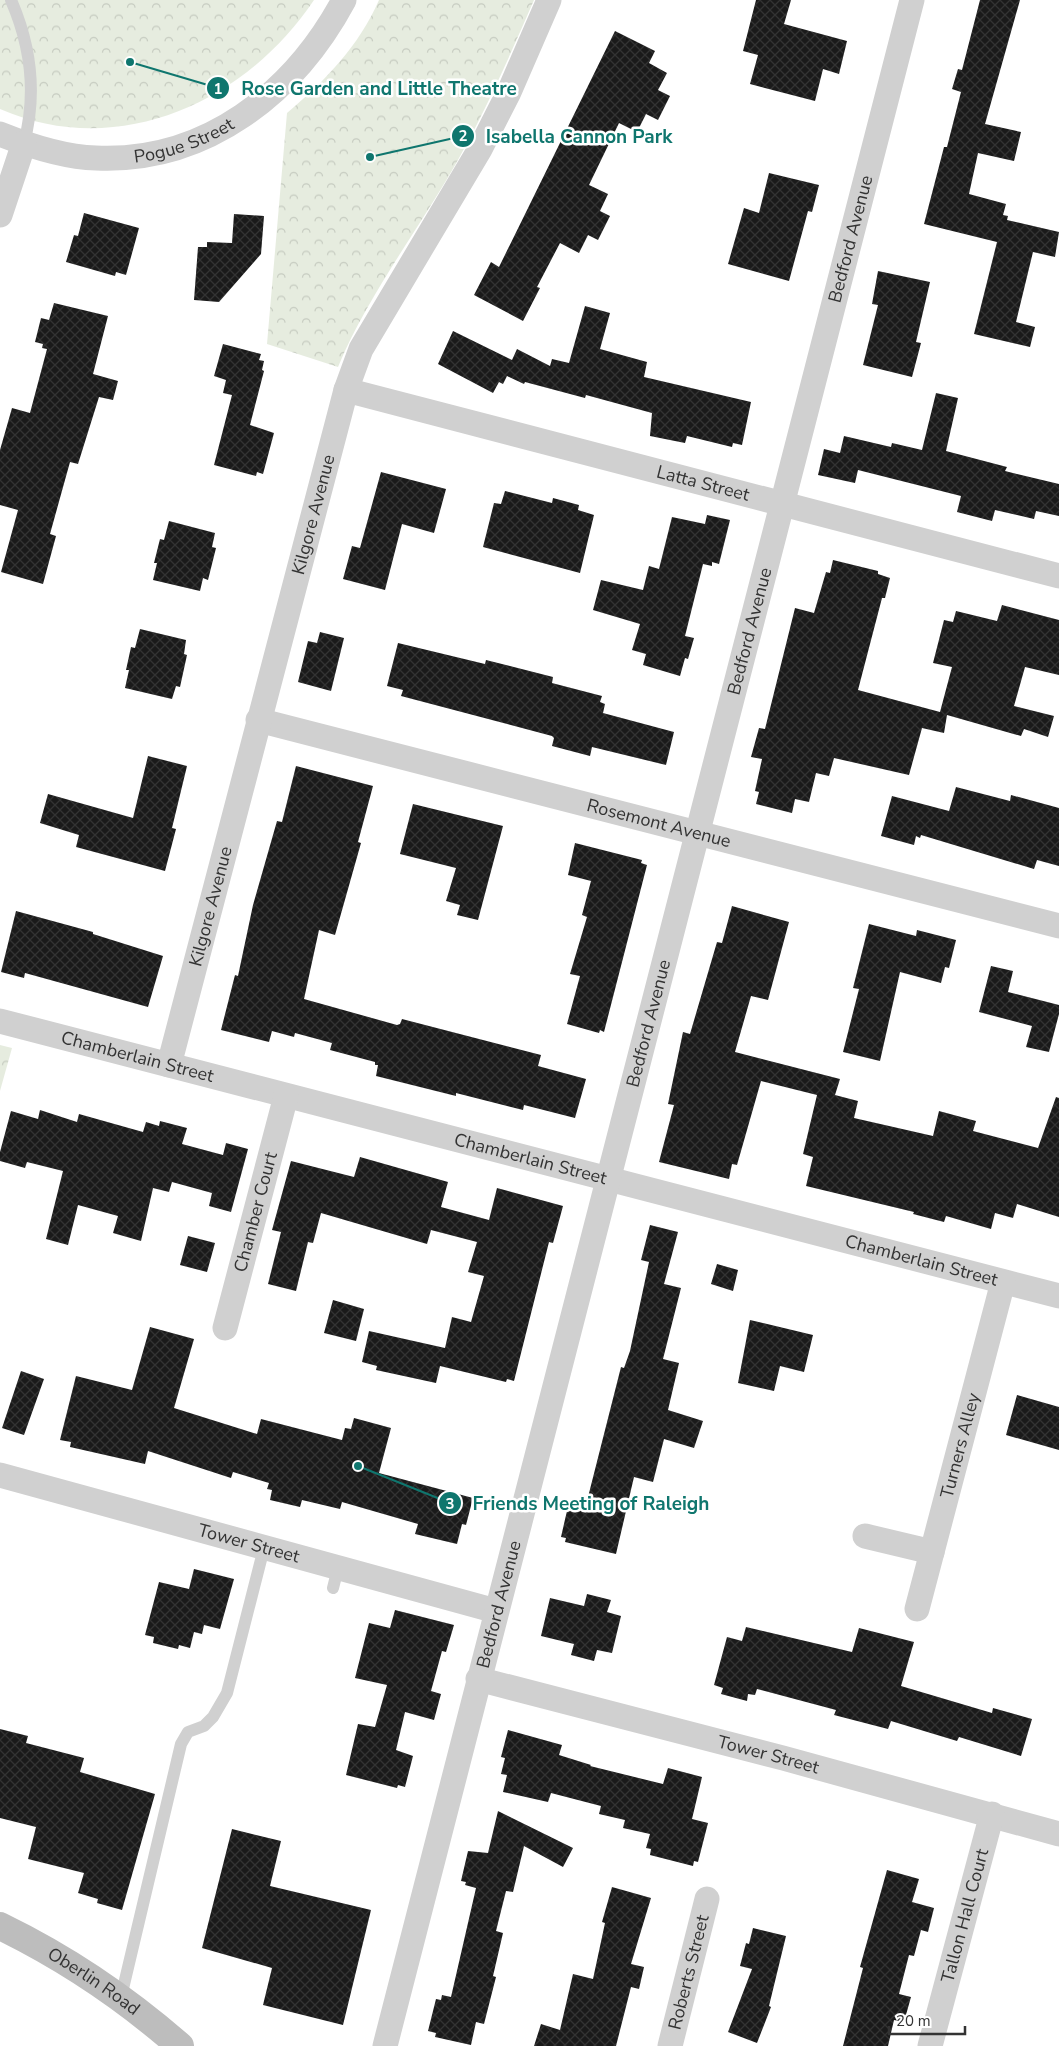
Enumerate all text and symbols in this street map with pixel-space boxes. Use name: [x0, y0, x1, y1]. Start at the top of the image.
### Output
callout: Rose Garden and Little Theatre: [206, 71, 527, 105]
text: Rose Garden and Little Theatre: [241, 76, 517, 102]
text: 1: [213, 79, 223, 99]
street label: Pogue Street: [132, 112, 239, 169]
callout: Isabella Cannon Park: [450, 119, 682, 153]
text: Isabella Cannon Park: [486, 124, 673, 150]
text: 2: [458, 126, 468, 146]
street label: Bedford Avenue: [823, 173, 878, 305]
street label: Kilgore Avenue: [286, 452, 341, 577]
street label: Latta Street: [654, 460, 753, 507]
street label: Bedford Avenue: [721, 565, 777, 698]
street label: Rosemont Avenue: [584, 793, 734, 853]
street label: Kilgore Avenue: [183, 844, 238, 969]
street label: Bedford Avenue: [620, 957, 676, 1090]
street label: Chamberlain Street: [58, 1025, 217, 1088]
street label: Chamberlain Street: [451, 1127, 610, 1190]
street label: Chamber Court: [228, 1149, 283, 1275]
street label: Chamberlain Street: [842, 1229, 1001, 1292]
street label: Turners Alley: [935, 1390, 986, 1501]
callout: Friends Meeting of Raleigh: [437, 1486, 719, 1520]
text: Friends Meeting of Raleigh: [473, 1491, 709, 1517]
text: 3: [445, 1494, 455, 1514]
street label: Tower Street: [195, 1518, 303, 1569]
street label: Bedford Avenue: [471, 1538, 527, 1671]
street label: Tower Street: [715, 1730, 823, 1780]
street label: Tallon Hall Court: [935, 1845, 994, 1985]
street label: Roberts Street: [663, 1912, 715, 2032]
street label: Oberlin Road: [43, 1942, 145, 2021]
scale bar: [889, 2004, 965, 2036]
text: 20 m: [896, 2011, 931, 2031]

